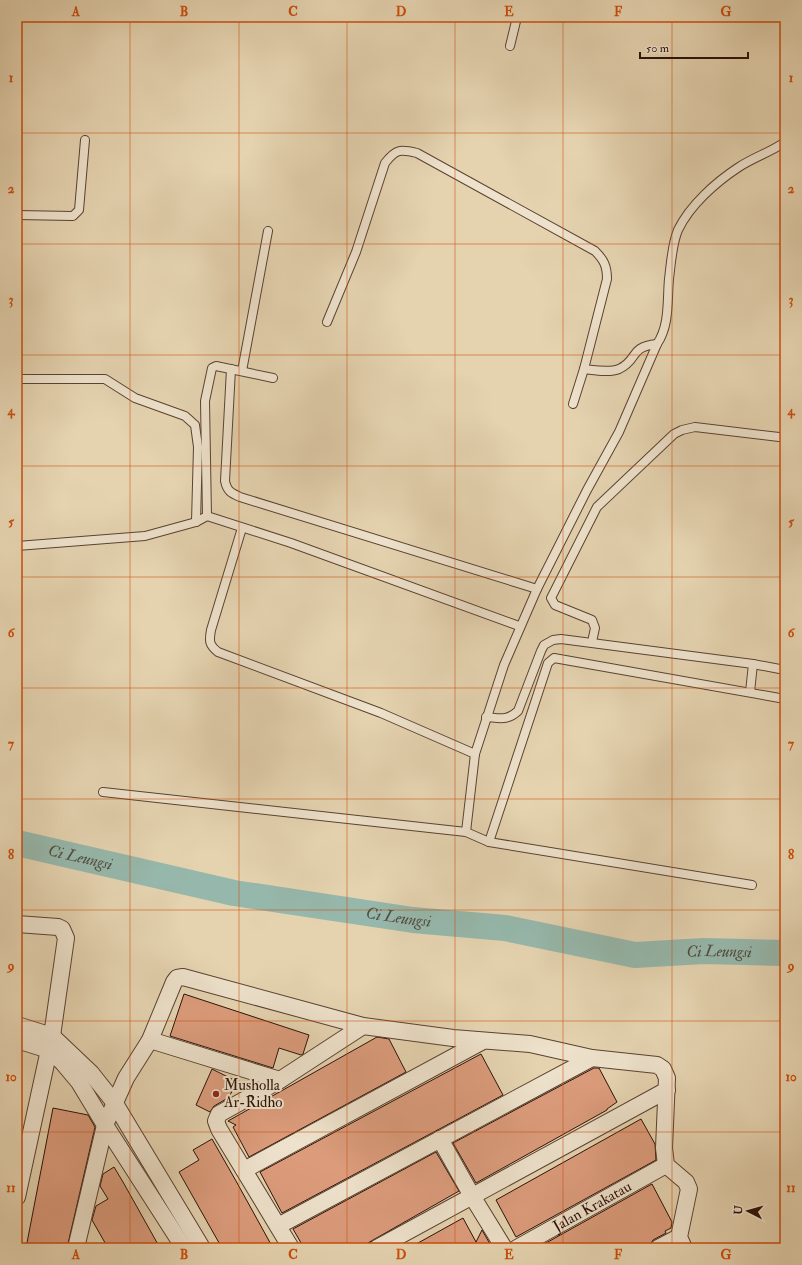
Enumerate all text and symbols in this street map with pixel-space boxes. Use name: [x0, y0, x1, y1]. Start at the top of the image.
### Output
text: A: [71, 4, 81, 20]
text: B: [180, 4, 188, 20]
text: C: [288, 4, 298, 20]
text: D: [396, 4, 407, 20]
text: E: [504, 4, 514, 20]
text: F: [614, 4, 623, 20]
text: G: [721, 4, 732, 20]
scale bar: [640, 34, 748, 60]
text: 50 m: [646, 41, 670, 56]
text: 1: [9, 70, 14, 86]
text: 1: [789, 70, 794, 86]
text: 2: [8, 181, 15, 197]
text: 2: [788, 181, 795, 197]
text: 3: [9, 292, 14, 308]
text: 3: [789, 292, 794, 308]
text: 4: [6, 403, 15, 419]
text: 4: [786, 403, 795, 419]
text: 5: [8, 514, 14, 530]
text: 5: [788, 514, 794, 530]
text: 6: [8, 625, 16, 641]
text: 6: [788, 625, 796, 641]
text: 7: [8, 736, 15, 752]
text: 7: [788, 736, 795, 752]
water label: Ci Leungsi: [46, 841, 115, 875]
text: 8: [8, 847, 14, 863]
text: 8: [788, 847, 794, 863]
water label: Ci Leungsi: [365, 903, 432, 932]
water label: Ci Leungsi: [686, 941, 753, 962]
text: 9: [6, 958, 15, 974]
text: 9: [786, 958, 795, 974]
text: 10: [5, 1069, 17, 1085]
text: 10: [785, 1069, 797, 1085]
place label: Musholla Ar-Ridho: [223, 1076, 283, 1112]
marker: Musholla Ar-Ridho: [211, 1089, 221, 1099]
street label: Jalan Krakatau: [549, 1177, 635, 1237]
text: 11: [6, 1180, 16, 1196]
text: 11: [786, 1180, 796, 1196]
north arrow: [728, 1191, 768, 1231]
text: U: [732, 1204, 746, 1215]
text: A: [71, 1247, 81, 1263]
text: B: [180, 1247, 188, 1263]
text: C: [288, 1247, 298, 1263]
text: D: [396, 1247, 407, 1263]
text: E: [504, 1247, 514, 1263]
text: F: [614, 1247, 623, 1263]
text: G: [721, 1247, 732, 1263]

